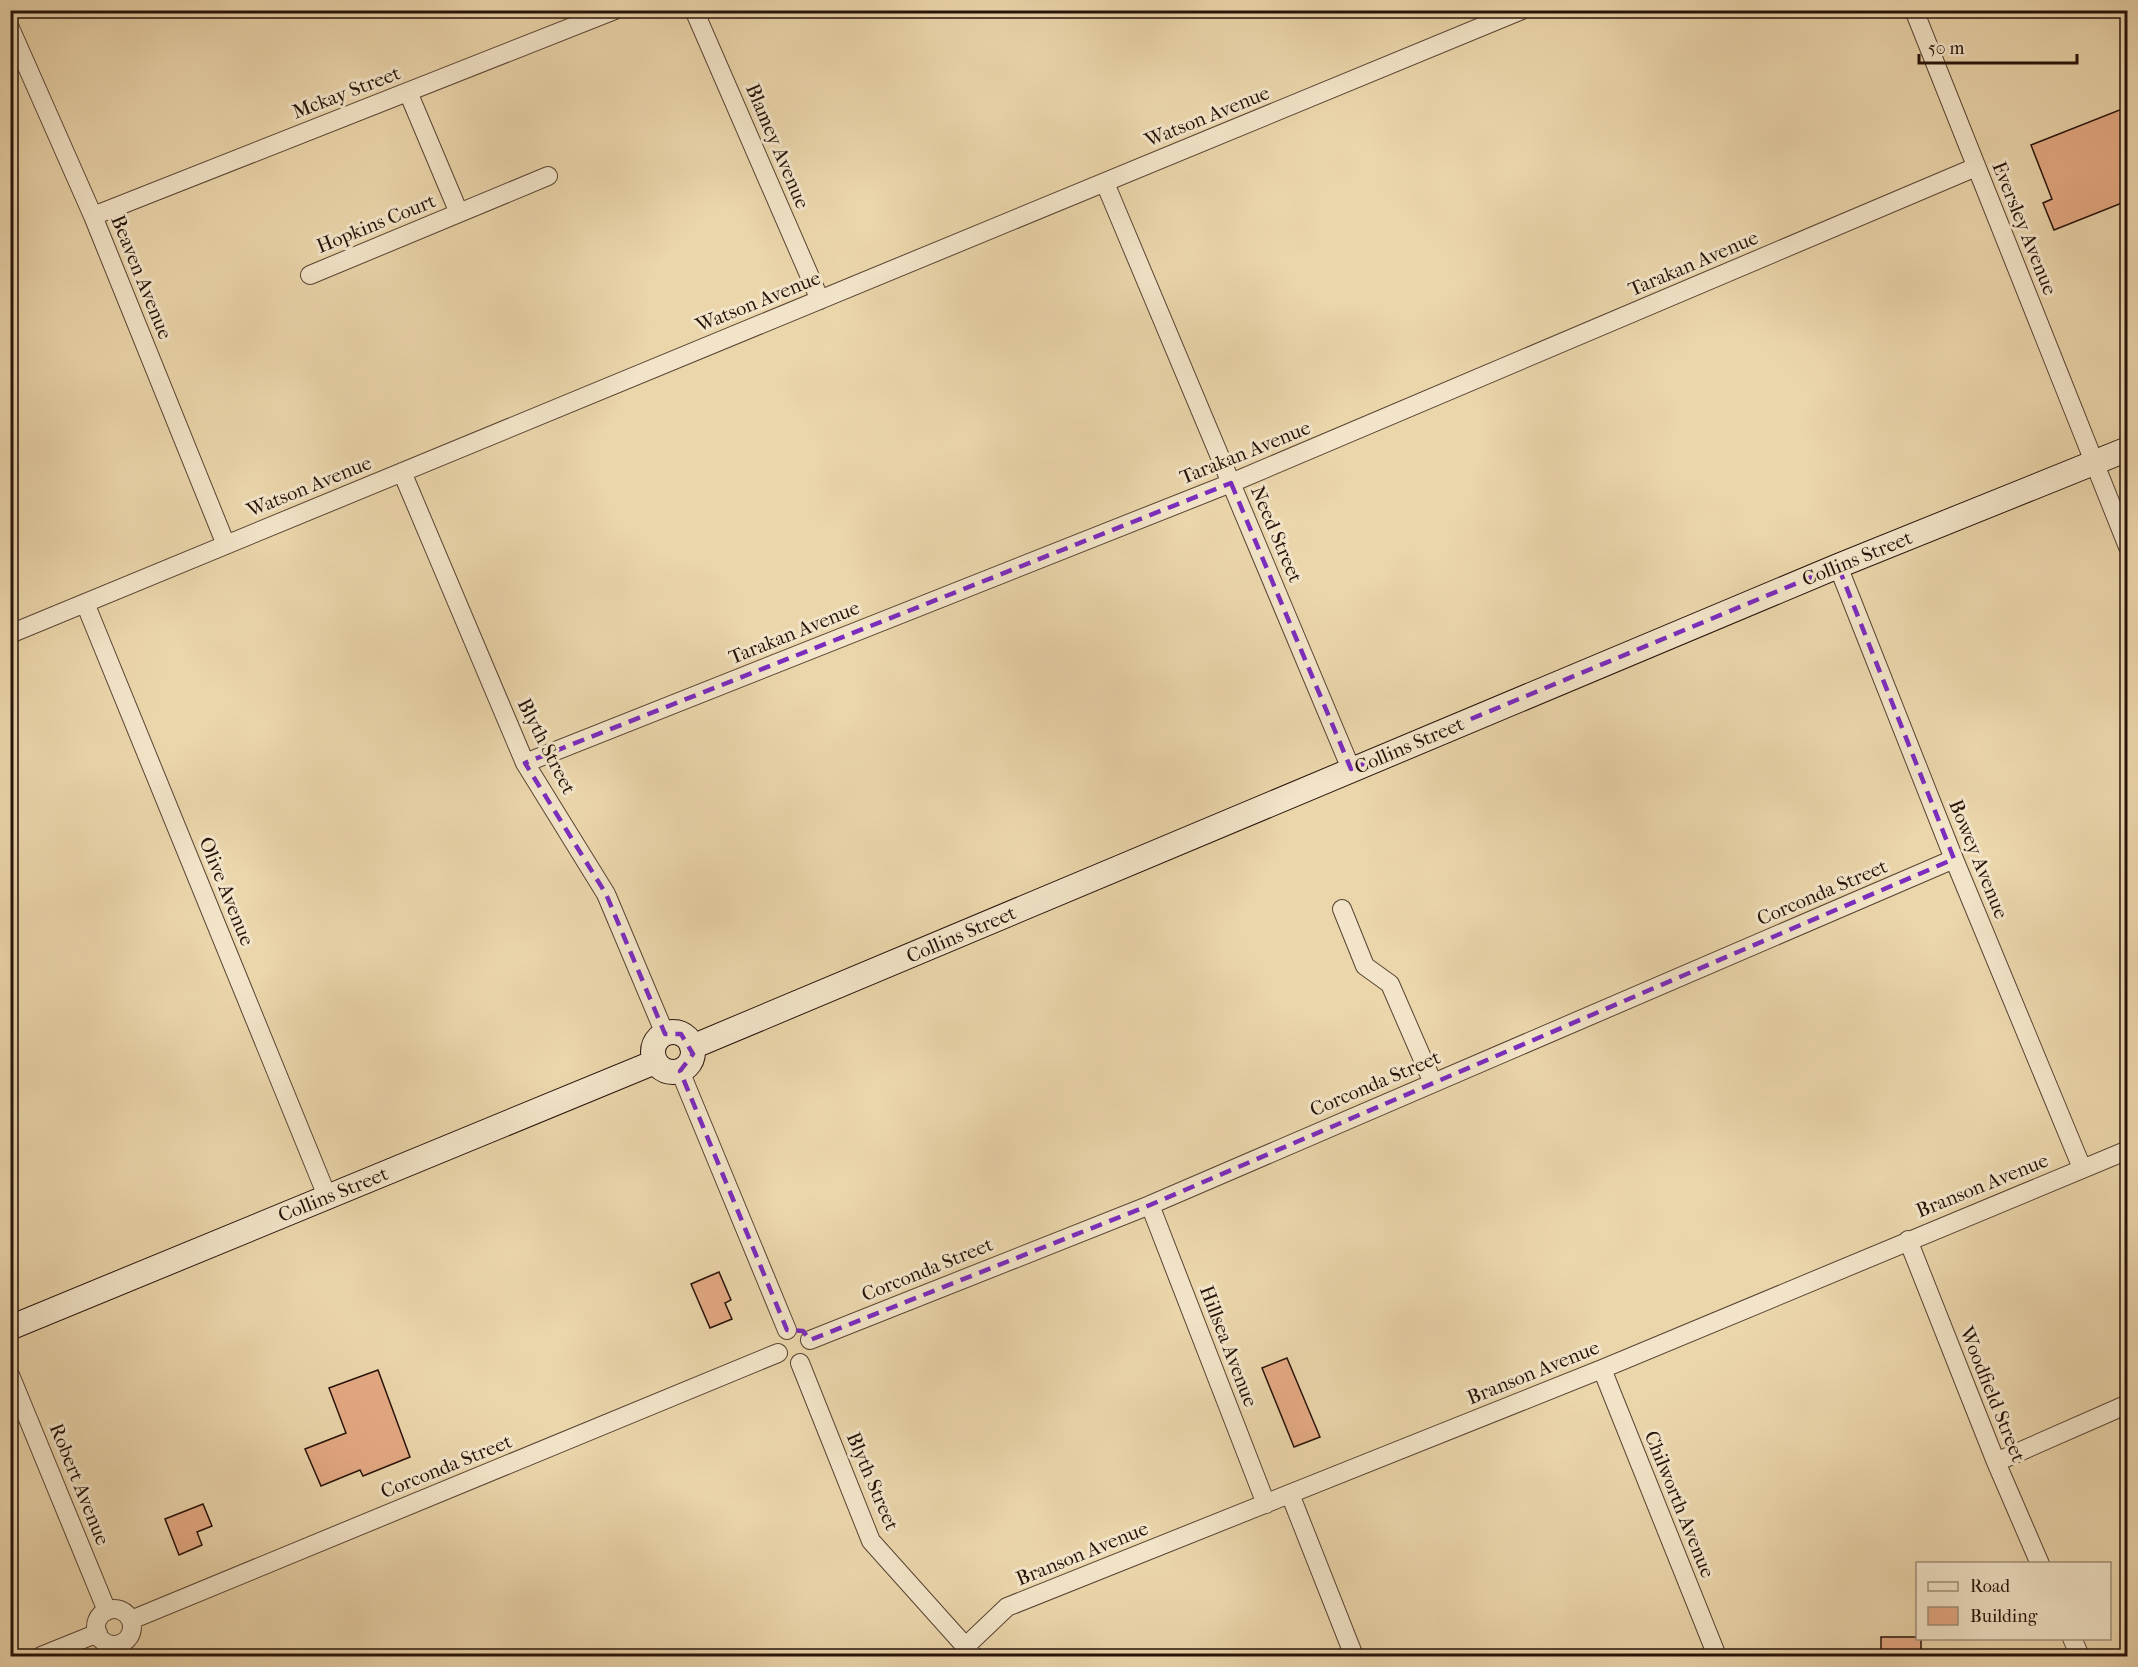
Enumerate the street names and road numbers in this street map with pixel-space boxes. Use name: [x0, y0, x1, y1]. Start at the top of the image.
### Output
street label: Mckay Street: [289, 61, 403, 124]
street label: Blamey Avenue: [741, 80, 814, 212]
street label: Watson Avenue: [1141, 81, 1273, 152]
street label: Eversley Avenue: [1987, 158, 2062, 298]
street label: Hopkins Court: [313, 189, 439, 258]
street label: Beaven Avenue: [106, 212, 177, 343]
street label: Tarakan Avenue: [1625, 226, 1762, 301]
street label: Watson Avenue: [692, 266, 824, 337]
street label: Tarakan Avenue: [1177, 416, 1314, 489]
street label: Watson Avenue: [243, 451, 375, 522]
street label: Need Street: [1246, 482, 1307, 586]
street label: Collins Street: [1799, 526, 1916, 591]
street label: Tarakan Avenue: [726, 596, 863, 669]
street label: Blyth Street: [513, 695, 580, 798]
street label: Collins Street: [1351, 712, 1467, 779]
street label: Bowey Avenue: [1944, 796, 2013, 922]
street label: Olive Avenue: [194, 833, 259, 949]
street label: Corconda Street: [1754, 855, 1891, 930]
street label: Collins Street: [903, 901, 1019, 968]
street label: Corconda Street: [1307, 1046, 1444, 1121]
street label: Branson Avenue: [1913, 1148, 2052, 1222]
street label: Collins Street: [275, 1162, 392, 1227]
street label: Corconda Street: [858, 1233, 996, 1306]
street label: Hillsea Avenue: [1195, 1282, 1262, 1410]
street label: Woodfield Street: [1955, 1322, 2030, 1465]
street label: Branson Avenue: [1464, 1335, 1603, 1409]
street label: Robert Avenue: [45, 1420, 114, 1549]
street label: Chilworth Avenue: [1640, 1427, 1720, 1581]
street label: Blyth Street: [842, 1429, 903, 1534]
street label: Corconda Street: [377, 1430, 515, 1503]
street label: Branson Avenue: [1013, 1516, 1152, 1590]

